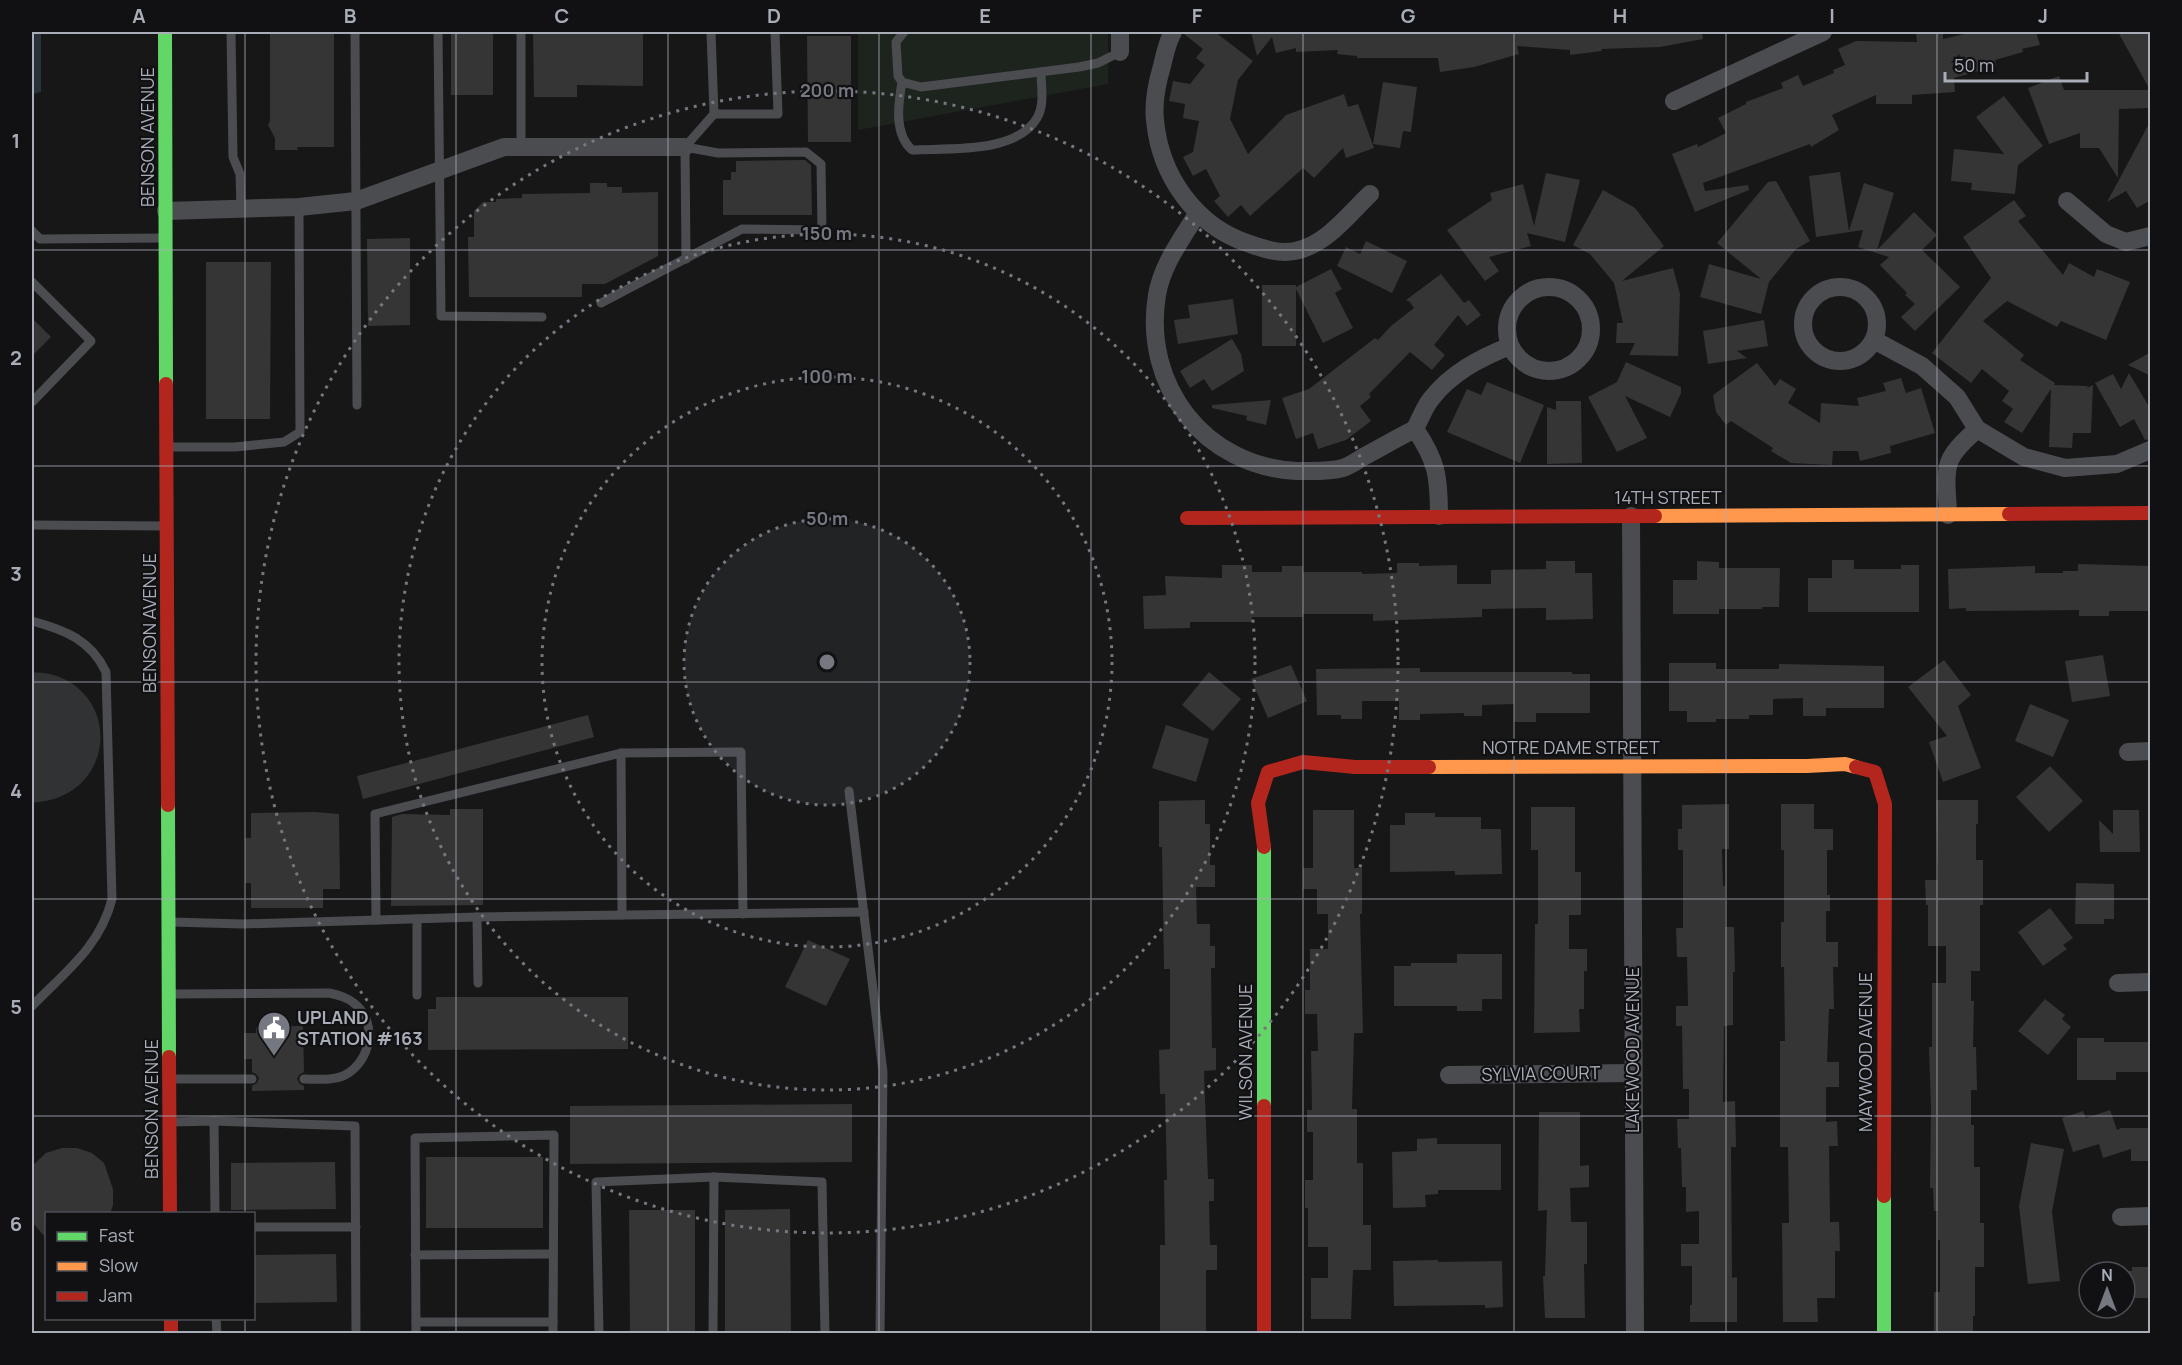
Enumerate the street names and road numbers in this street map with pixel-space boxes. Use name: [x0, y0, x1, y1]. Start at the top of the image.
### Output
street label: BENSON AVENUE: [135, 67, 159, 207]
street label: 14TH STREET: [1614, 485, 1722, 509]
street label: BENSON AVENUE: [137, 553, 161, 693]
street label: NOTRE DAME STREET: [1482, 735, 1660, 759]
street label: LAKEWOOD AVENUE: [1620, 967, 1644, 1133]
street label: MAYWOOD AVENUE: [1853, 972, 1877, 1132]
street label: WILSON AVENUE: [1233, 984, 1257, 1120]
street label: BENSON AVENUE: [139, 1039, 163, 1179]
street label: SYLVIA COURT: [1481, 1060, 1601, 1086]

